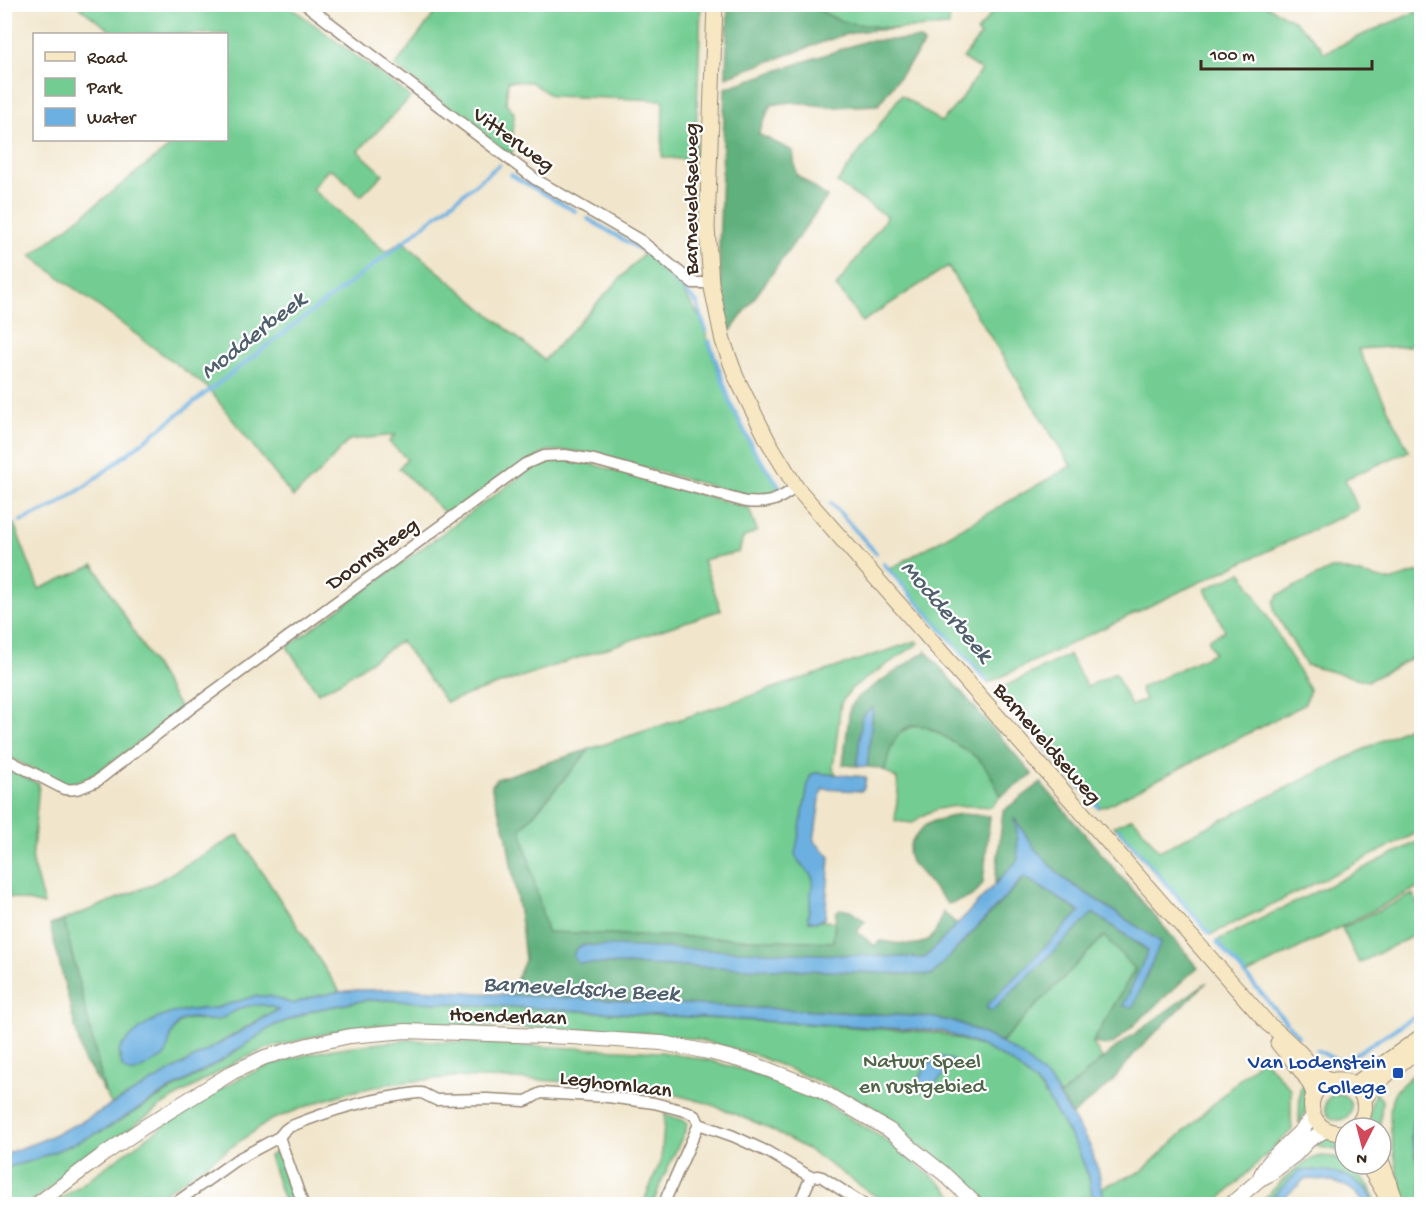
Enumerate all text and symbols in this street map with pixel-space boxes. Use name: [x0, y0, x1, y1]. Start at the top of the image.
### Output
legend: [33, 33, 228, 141]
scale bar: [1201, 33, 1372, 71]
text: 100 m: [1209, 46, 1255, 67]
text: Road: [87, 49, 128, 70]
text: Park: [86, 79, 123, 100]
street label: Vitterweg: [466, 102, 559, 180]
text: Water: [87, 109, 137, 130]
street label: Barneveldseweg: [680, 123, 706, 276]
water label: Modderbeek: [195, 285, 315, 387]
street label: Doornsteeg: [321, 513, 425, 599]
water label: Modderbeek: [893, 555, 999, 671]
street label: Barneveldseweg: [986, 678, 1106, 811]
water label: Barneveldsche Beek: [482, 971, 682, 1010]
street label: Hoenderlaan: [449, 1003, 568, 1033]
park label: Natuur Speel en rustgebied: [859, 1050, 987, 1101]
place label: Van Lodenstein College: [1247, 1051, 1387, 1102]
street label: Leghornlaan: [558, 1066, 674, 1106]
marker: Van Lodenstein College: [1391, 1066, 1405, 1080]
north arrow: [1333, 1116, 1393, 1176]
text: N: [1355, 1147, 1368, 1167]

